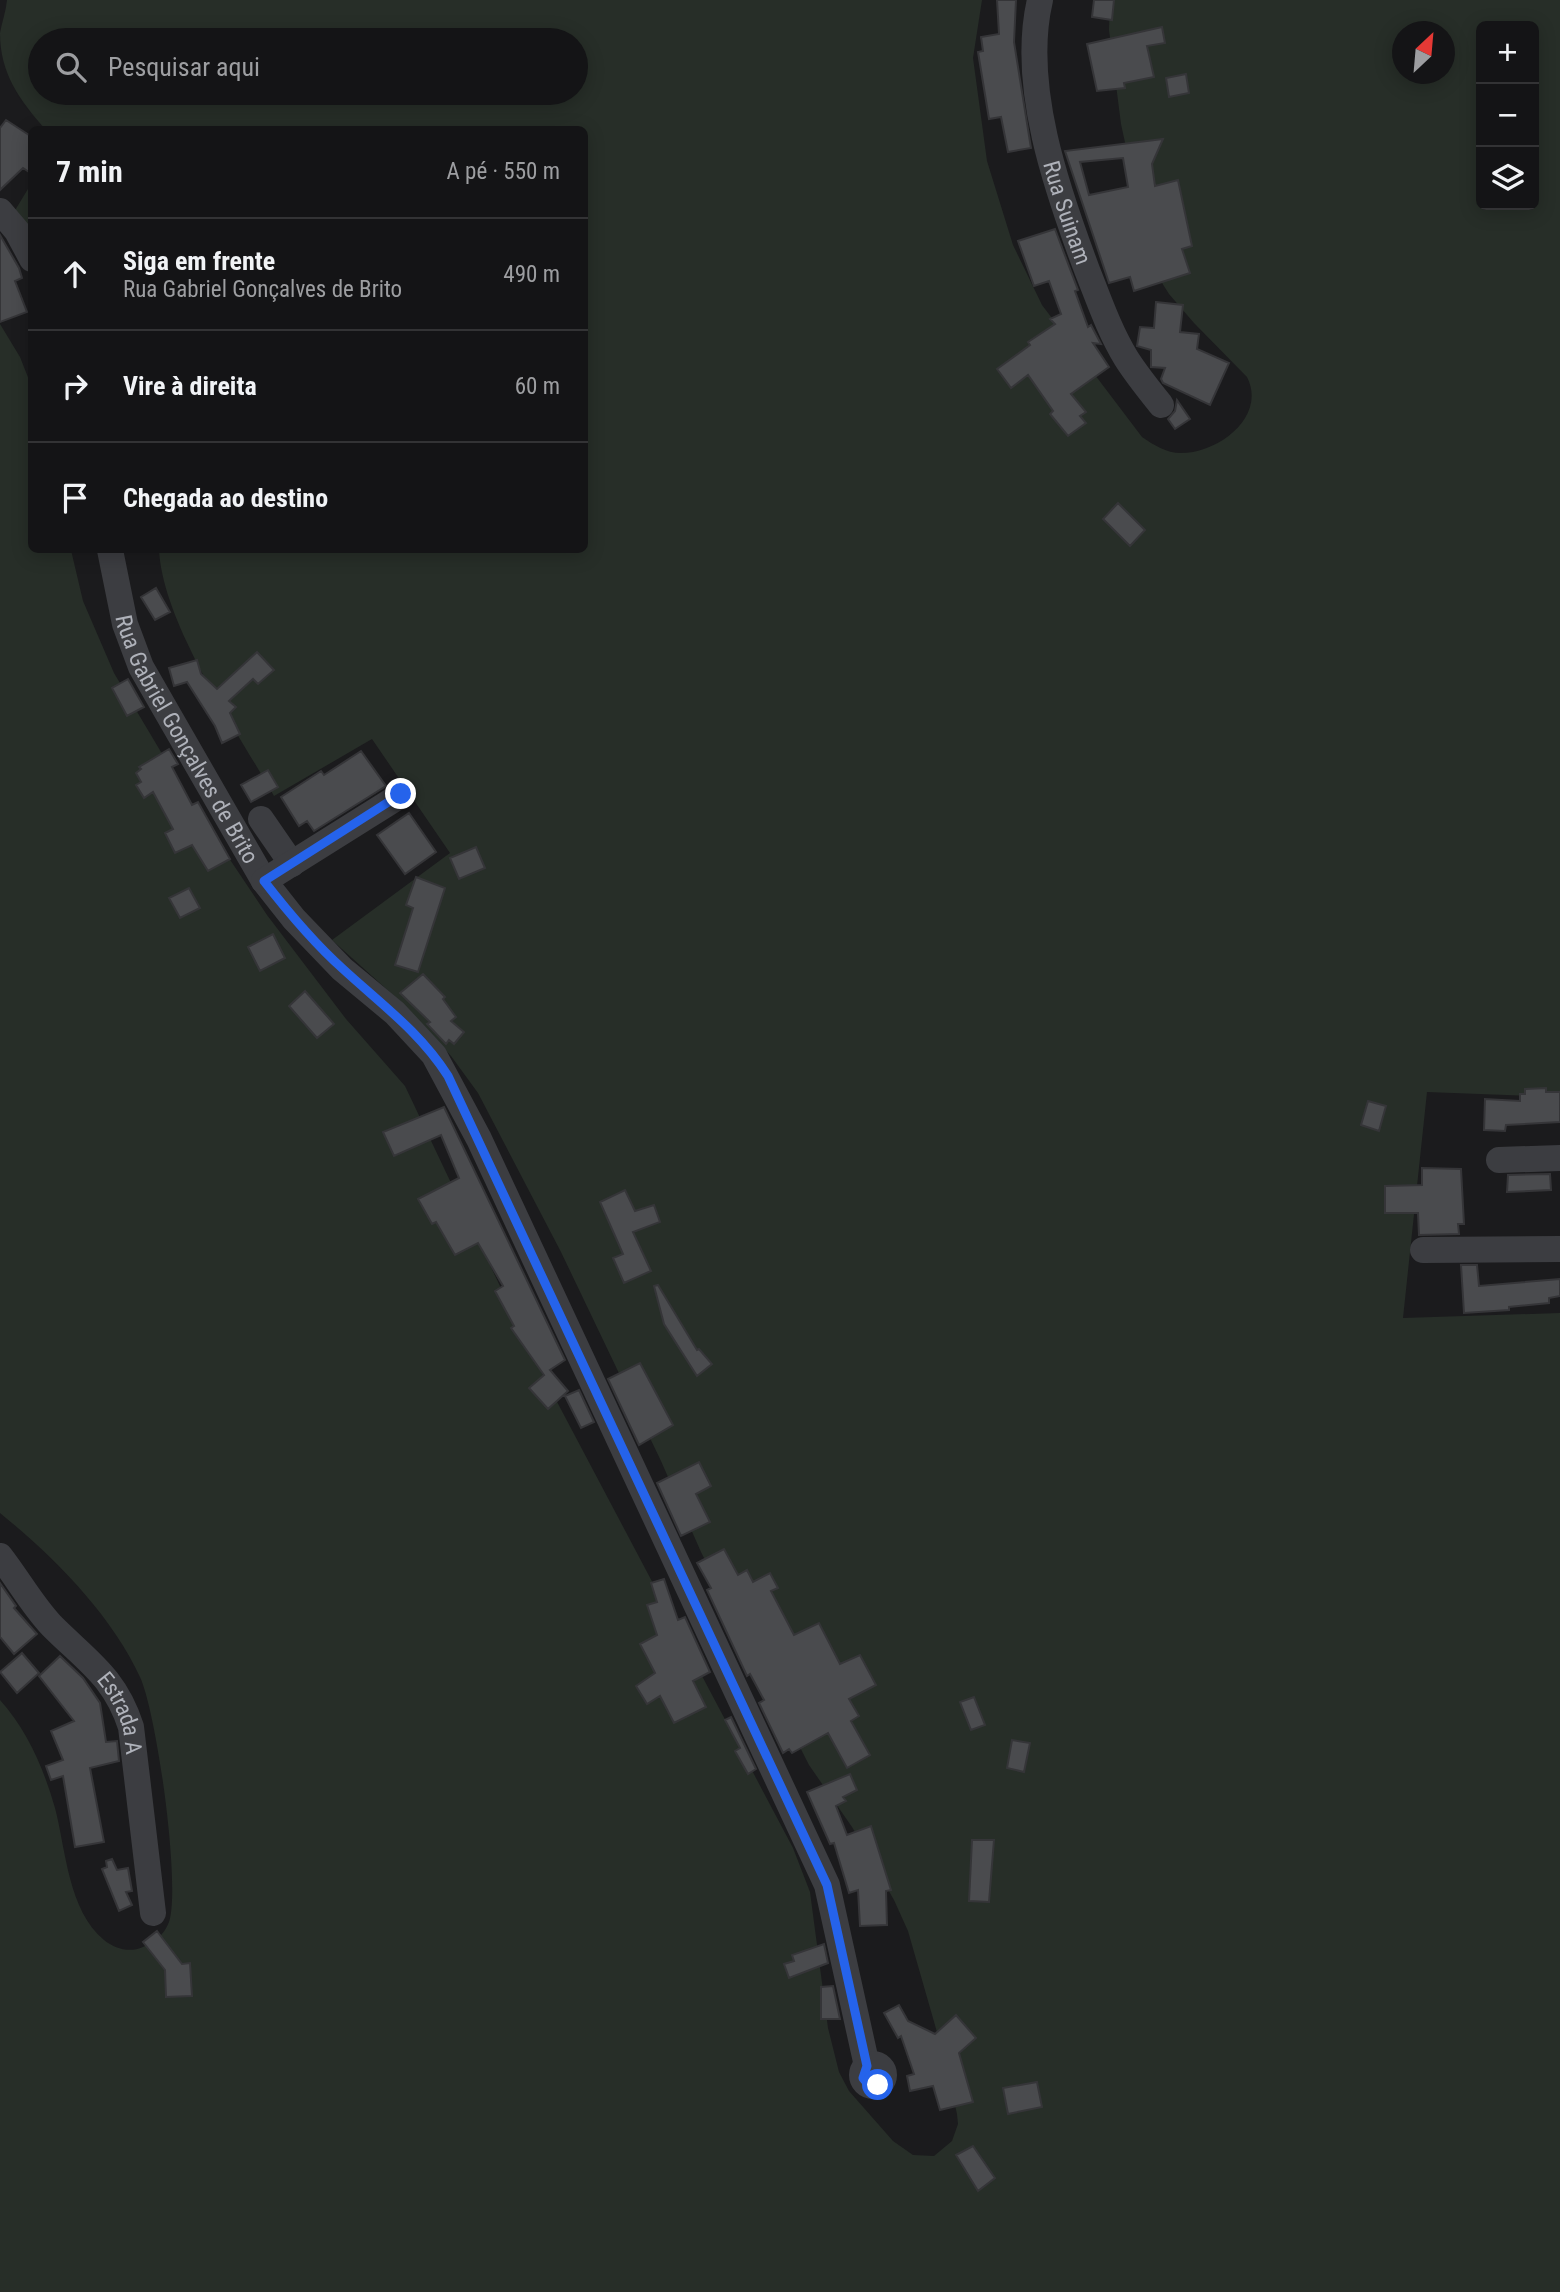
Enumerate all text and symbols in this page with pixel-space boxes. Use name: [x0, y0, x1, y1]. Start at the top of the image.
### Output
north arrow: [1392, 21, 1455, 84]
map controls: [1476, 21, 1539, 210]
button: +: [1476, 21, 1539, 84]
search box: [28, 28, 588, 105]
icon: search: [52, 48, 90, 86]
text: Pesquisar aqui: [108, 52, 260, 82]
button: −: [1476, 84, 1539, 147]
button: layers: [1476, 147, 1539, 210]
text: 7 min: [56, 154, 123, 189]
text: A pé · 550 m: [447, 158, 560, 185]
street label: Rua Suinam: [1038, 158, 1097, 268]
text: Siga em frente: [123, 246, 275, 276]
icon: ahead: [56, 255, 94, 293]
text: 490 m: [503, 261, 560, 288]
text: Rua Gabriel Gonçalves de Brito: [123, 276, 402, 303]
icon: right: [56, 367, 94, 405]
text: Vire à direita: [123, 371, 257, 401]
text: 60 m: [515, 373, 560, 400]
icon: arrive: [56, 479, 94, 517]
text: Chegada ao destino: [123, 483, 328, 513]
street label: Rua Gabriel Gonçalves de Brito: [110, 612, 264, 868]
route end: [385, 778, 416, 809]
street label: Estrada A: [92, 1666, 148, 1756]
route start: [862, 2069, 893, 2100]

